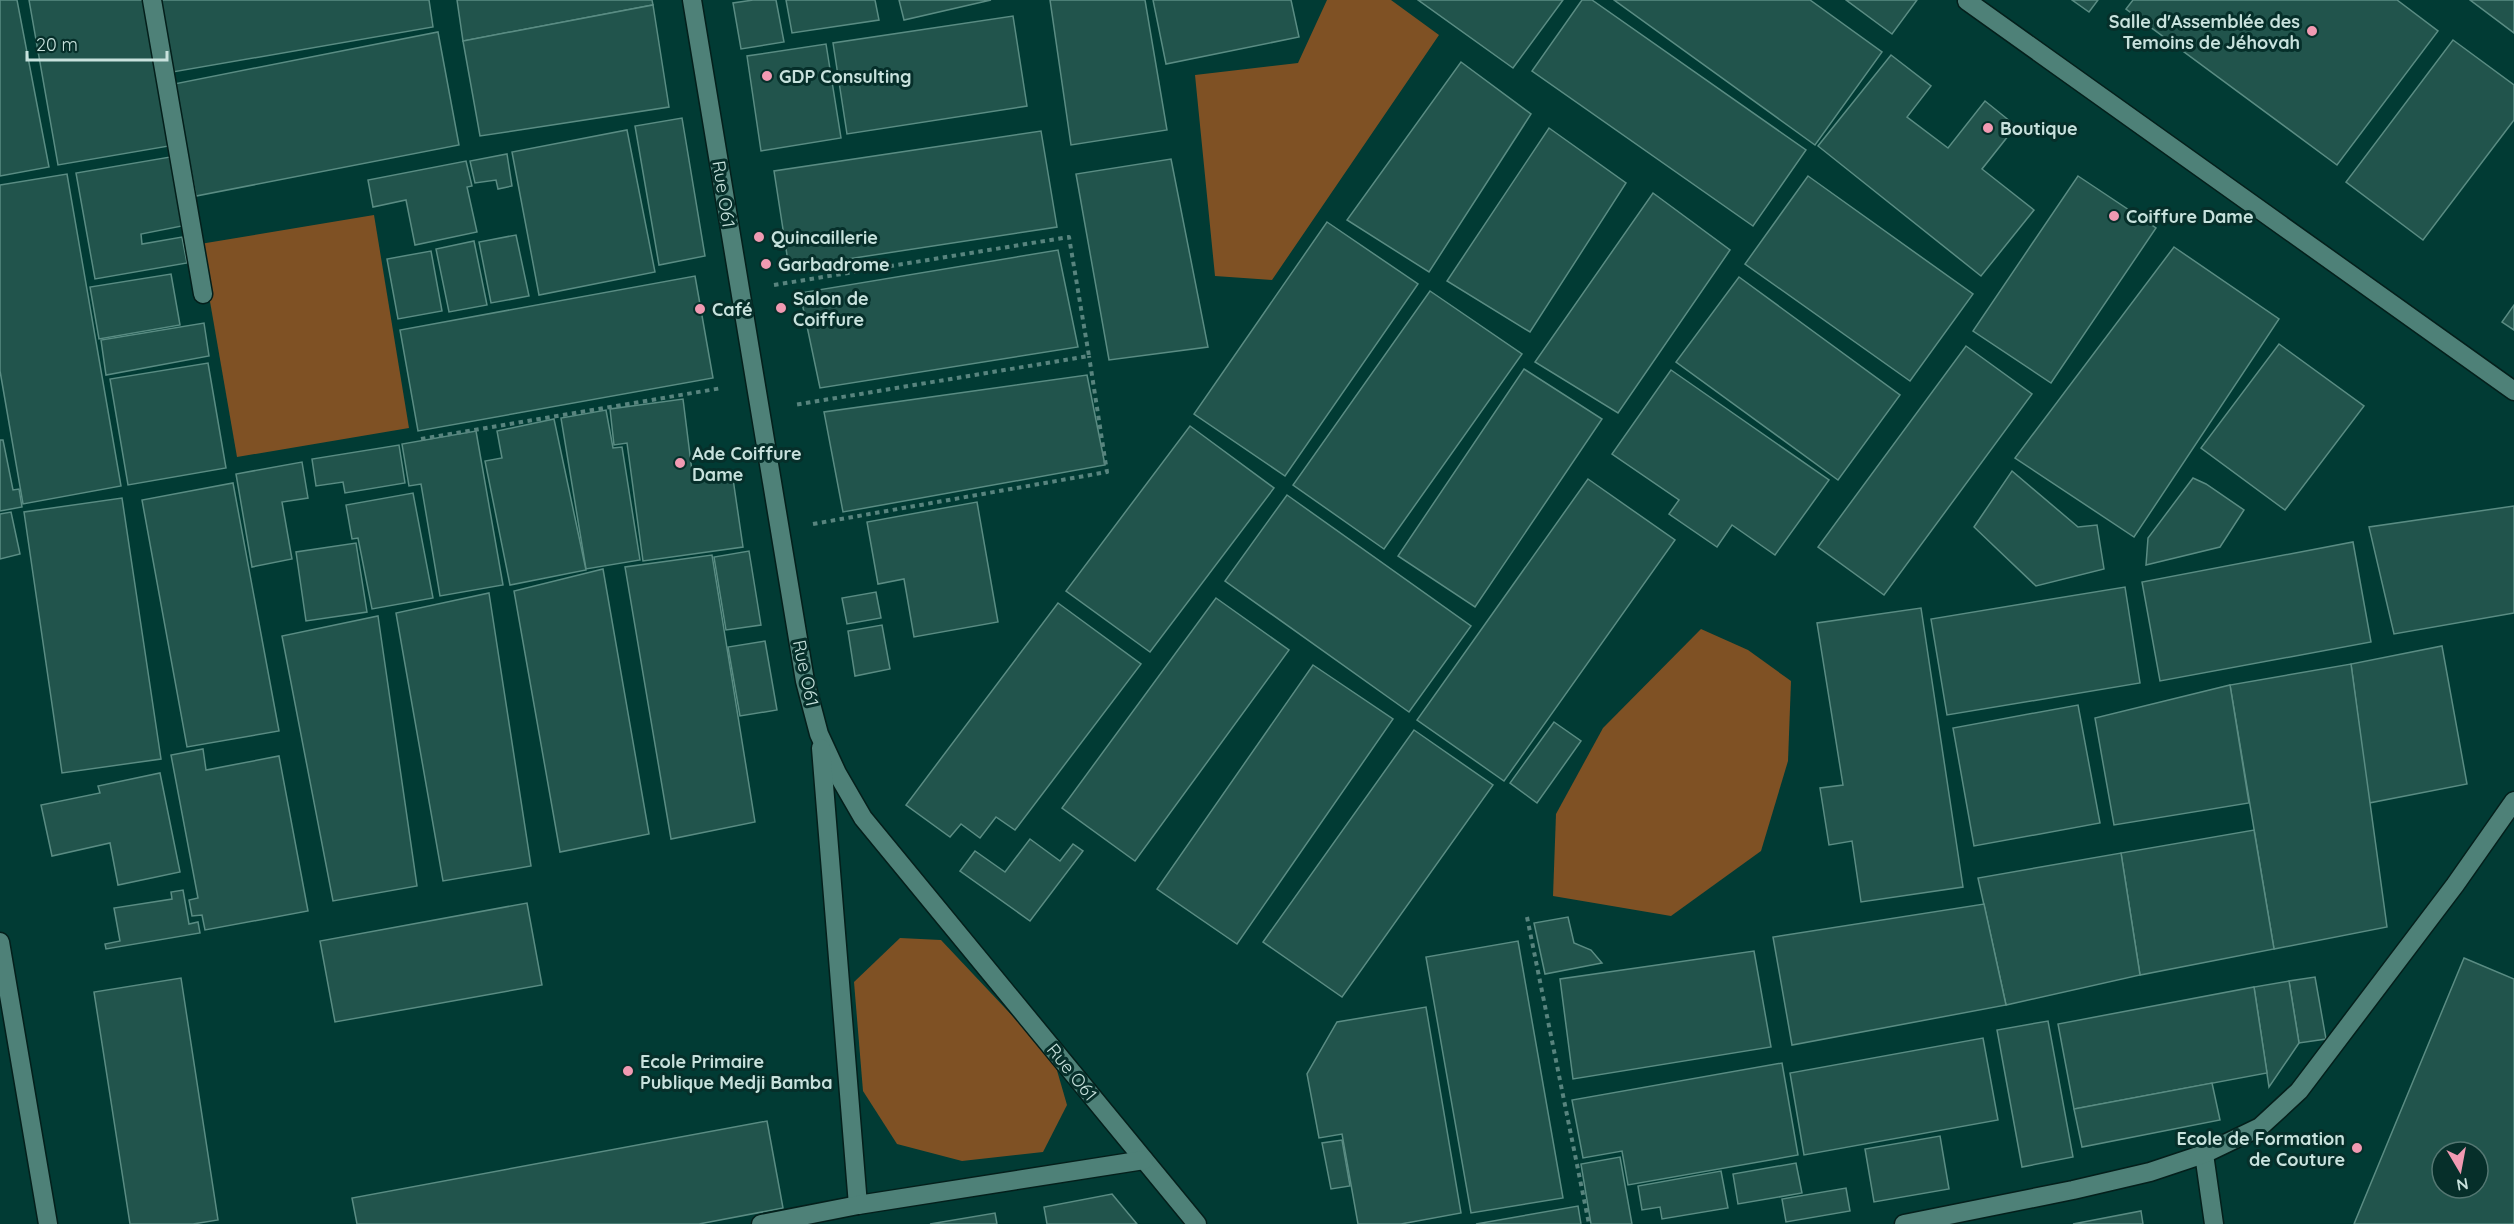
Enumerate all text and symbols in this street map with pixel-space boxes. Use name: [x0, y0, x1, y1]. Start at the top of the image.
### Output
place label: Salle d'Assemblée des Temoins de Jéhovah: [2109, 10, 2300, 54]
scale bar: [27, 24, 166, 62]
marker: Salle d'Assemblée des Temoins de Jéhovah: [2305, 24, 2319, 38]
text: 20 m: [36, 33, 78, 56]
place label: GDP Consulting: [779, 65, 911, 88]
marker: GDP Consulting: [760, 69, 774, 83]
place label: Boutique: [2000, 117, 2078, 140]
marker: Boutique: [1981, 121, 1995, 135]
street label: Rue O61: [707, 159, 741, 229]
place label: Coiffure Dame: [2126, 205, 2254, 228]
marker: Coiffure Dame: [2107, 209, 2121, 223]
place label: Quincaillerie: [771, 226, 878, 249]
marker: Quincaillerie: [752, 230, 766, 244]
place label: Garbadrome: [778, 253, 890, 276]
marker: Garbadrome: [759, 257, 773, 271]
place label: Salon de Coiffure: [793, 287, 869, 331]
place label: Café: [712, 298, 753, 321]
marker: Salon de Coiffure: [774, 301, 788, 315]
marker: Café: [693, 302, 707, 316]
place label: Ade Coiffure Dame: [692, 442, 802, 486]
marker: Ade Coiffure Dame: [673, 456, 687, 470]
street label: Rue O61: [788, 638, 824, 708]
street label: Rue O61: [1042, 1039, 1102, 1105]
place label: Ecole Primaire Publique Medji Bamba: [640, 1050, 832, 1094]
marker: Ecole Primaire Publique Medji Bamba: [621, 1064, 635, 1078]
place label: Ecole de Formation de Couture: [2177, 1127, 2345, 1171]
north arrow: [2430, 1140, 2490, 1200]
marker: Ecole de Formation de Couture: [2350, 1141, 2364, 1155]
text: N: [2455, 1174, 2470, 1196]

